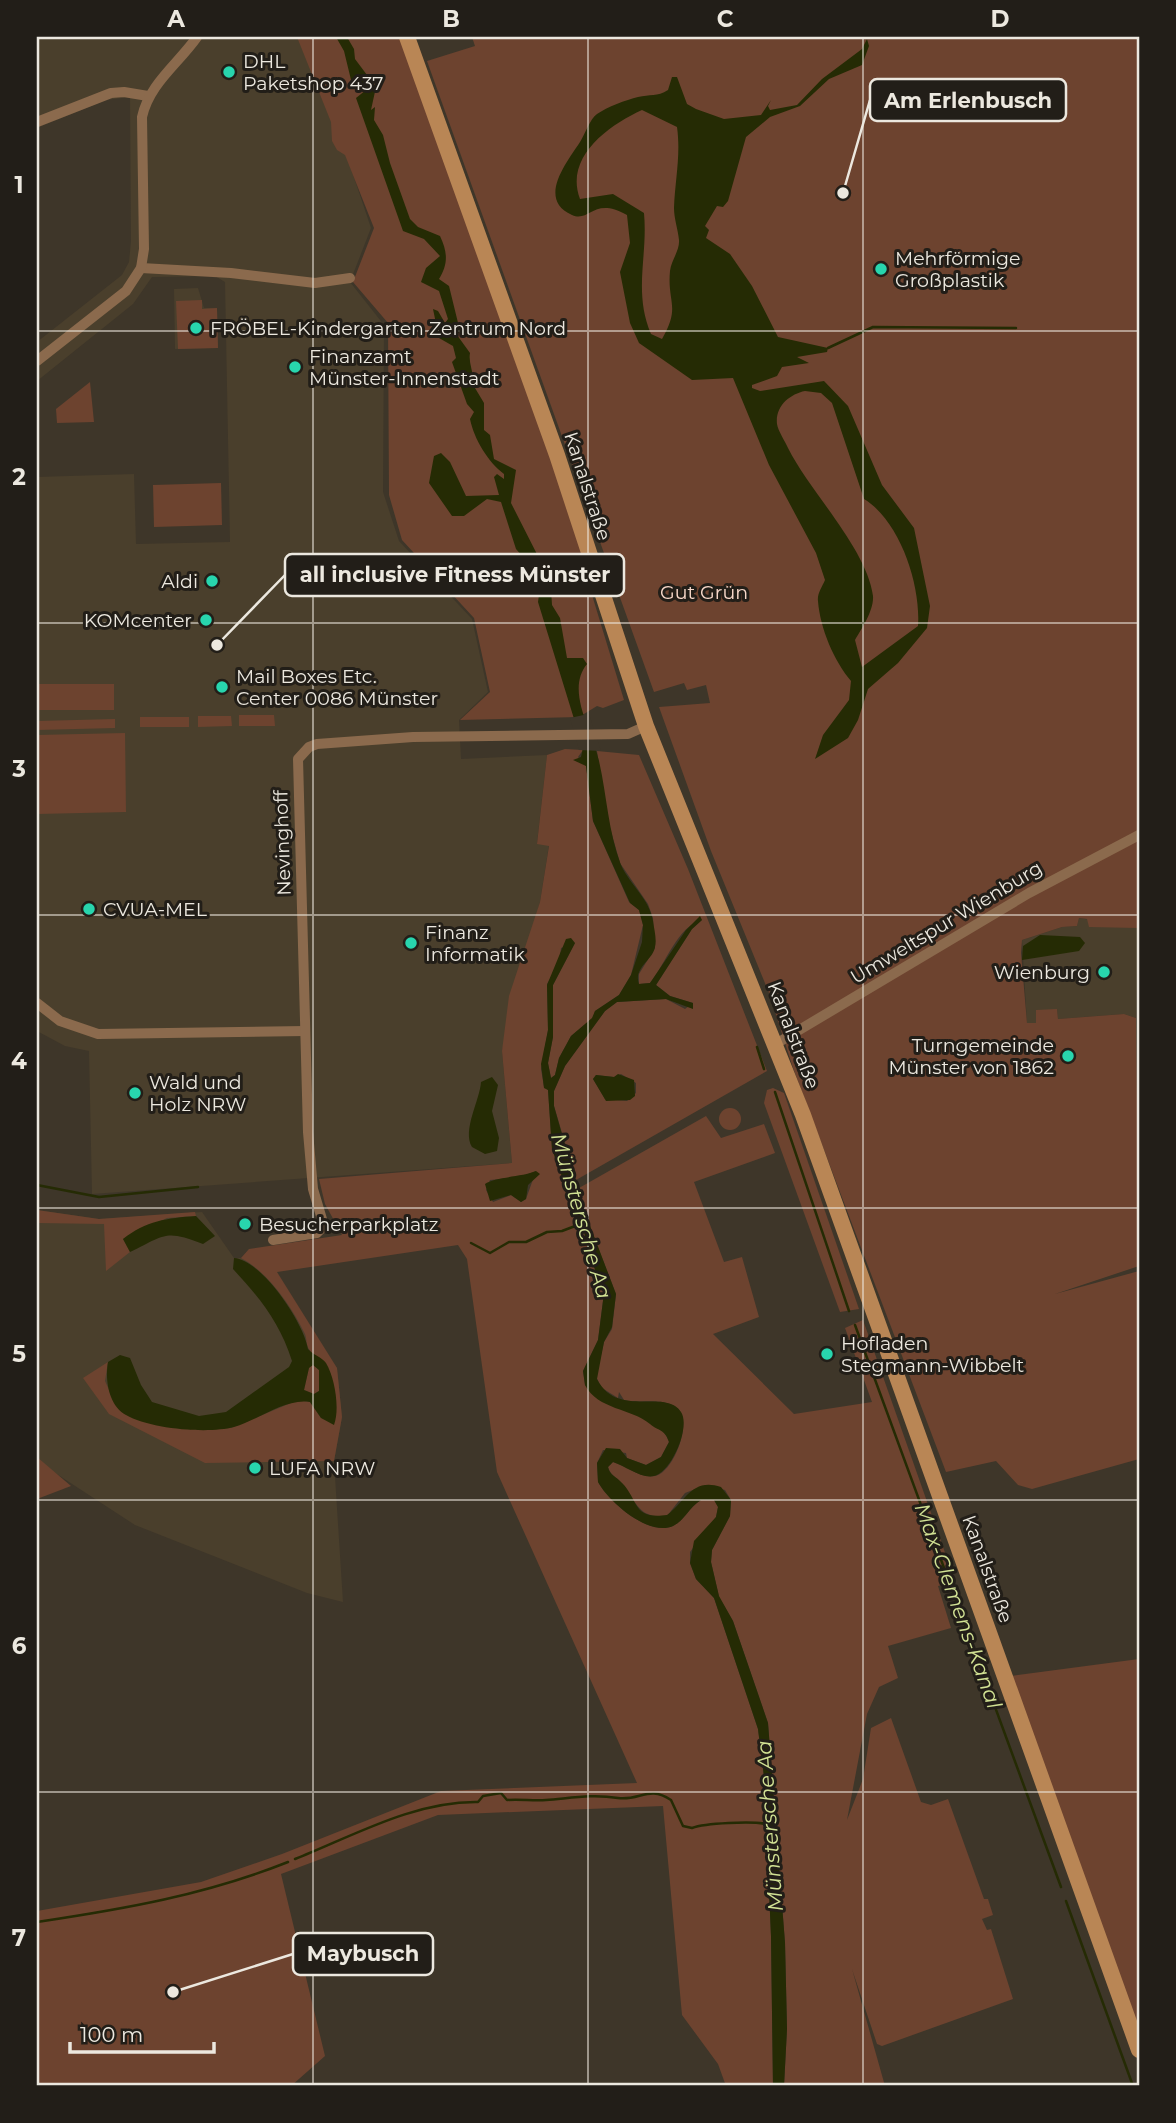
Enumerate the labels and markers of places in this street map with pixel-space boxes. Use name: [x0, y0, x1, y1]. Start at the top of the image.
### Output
place label: DHL Paketshop 437: [243, 50, 384, 95]
marker: DHL Paketshop 437: [221, 64, 237, 80]
callout: Am Erlenbusch: [870, 79, 1066, 121]
place label: Mehrförmige Großplastik: [895, 247, 1021, 292]
marker: Mehrförmige Großplastik: [873, 261, 889, 277]
place label: FRÖBEL-Kindergarten Zentrum Nord: [210, 317, 566, 340]
marker: FRÖBEL-Kindergarten Zentrum Nord: [188, 320, 204, 336]
place label: Finanzamt Münster-Innenstadt: [309, 345, 500, 390]
marker: Finanzamt Münster-Innenstadt: [287, 359, 303, 375]
callout: all inclusive Fitness Münster: [285, 554, 624, 596]
place label: Aldi: [161, 570, 198, 593]
marker: Aldi: [204, 573, 220, 589]
place label: KOMcenter: [84, 609, 192, 632]
marker: KOMcenter: [198, 612, 214, 628]
place label: Mail Boxes Etc. Center 0086 Münster: [236, 665, 438, 710]
marker: Mail Boxes Etc. Center 0086 Münster: [214, 679, 230, 695]
place label: CVUA-MEL: [103, 898, 208, 921]
marker: CVUA-MEL: [81, 901, 97, 917]
place label: Finanz Informatik: [425, 921, 525, 966]
marker: Finanz Informatik: [403, 935, 419, 951]
place label: Wienburg: [994, 961, 1090, 983]
marker: Wienburg: [1096, 964, 1112, 980]
place label: Turngemeinde Münster von 1862: [888, 1034, 1054, 1079]
marker: Turngemeinde Münster von 1862: [1060, 1048, 1076, 1064]
place label: Wald und Holz NRW: [149, 1071, 246, 1116]
marker: Wald und Holz NRW: [127, 1085, 143, 1101]
place label: Besucherparkplatz: [259, 1213, 439, 1236]
marker: Besucherparkplatz: [237, 1216, 253, 1232]
place label: Hofladen Stegmann-Wibbelt: [841, 1332, 1024, 1377]
marker: Hofladen Stegmann-Wibbelt: [819, 1346, 835, 1362]
place label: LUFA NRW: [269, 1457, 375, 1480]
marker: LUFA NRW: [247, 1460, 263, 1476]
callout: Maybusch: [293, 1933, 433, 1975]

